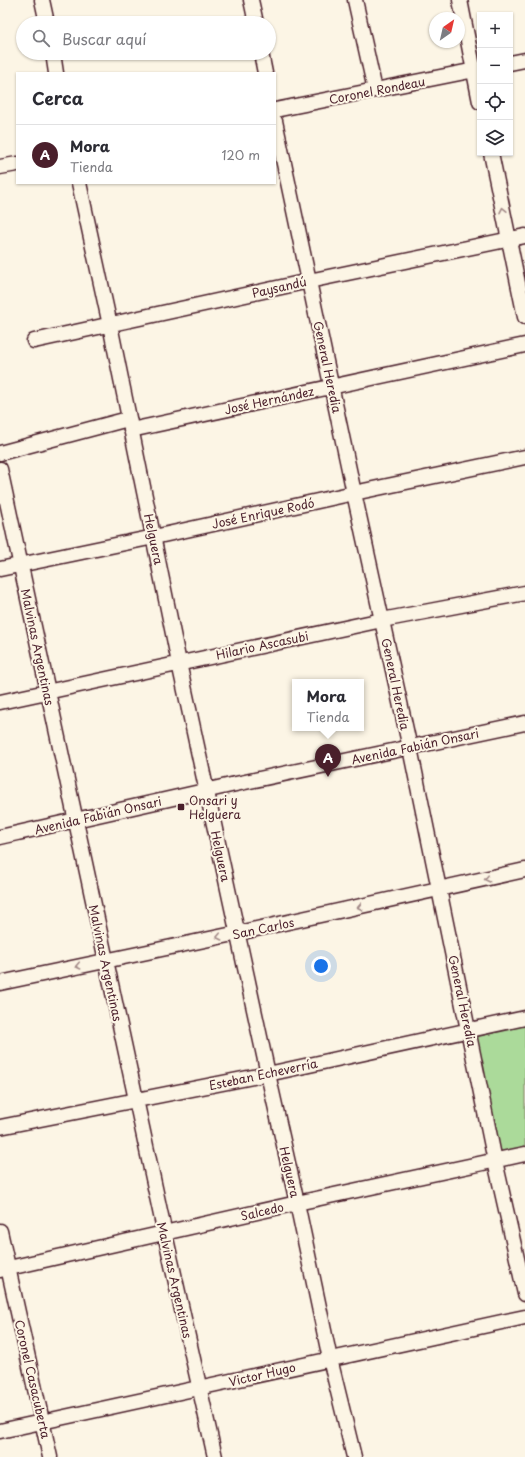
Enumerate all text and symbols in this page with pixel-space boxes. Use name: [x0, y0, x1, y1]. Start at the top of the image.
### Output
north arrow: [429, 12, 465, 48]
map controls: [477, 12, 513, 156]
button: +: [477, 12, 513, 48]
search box: [16, 16, 276, 60]
icon: search: [30, 27, 52, 49]
text: Buscar aquí: [62, 27, 146, 50]
button: −: [477, 48, 513, 84]
street label: Coronel Rondeau: [327, 72, 427, 108]
button: locate: [477, 84, 513, 120]
text: Cerca: [32, 85, 83, 111]
button: layers: [477, 120, 513, 156]
text: Mora: [70, 134, 110, 157]
text: A: [40, 145, 50, 164]
text: 120 m: [221, 145, 260, 164]
text: Tienda: [70, 157, 113, 176]
one-way arrow: [499, 207, 507, 213]
street label: Paysandú: [250, 272, 308, 302]
street label: General Heredia: [309, 319, 347, 415]
street label: José Hernández: [222, 382, 316, 418]
street label: José Enrique Rodó: [210, 493, 316, 533]
street label: Helguera: [140, 512, 168, 567]
street label: Malvinas Argentinas: [17, 587, 59, 708]
street label: Hilario Ascasubi: [214, 626, 310, 664]
street label: General Heredia: [377, 636, 415, 732]
popup: [292, 679, 364, 731]
text: Mora: [307, 684, 346, 707]
text: Tienda: [307, 707, 349, 726]
street label: Avenida Fabián Onsari: [350, 724, 480, 768]
pin: A: [315, 744, 341, 777]
place label: Onsari y Helguera: [189, 791, 241, 823]
street label: Avenida Fabián Onsari: [33, 792, 163, 838]
marker: Onsari y Helguera: [176, 802, 186, 812]
street label: Helguera: [207, 829, 235, 884]
one-way arrow: [484, 874, 490, 882]
one-way arrow: [357, 902, 363, 910]
street label: Malvinas Argentinas: [85, 903, 127, 1024]
street label: San Carlos: [230, 913, 296, 943]
one-way arrow: [216, 933, 222, 941]
street label: General Heredia: [444, 953, 482, 1049]
your location: [311, 956, 331, 976]
one-way arrow: [75, 962, 81, 970]
street label: Esteban Echeverría: [207, 1054, 319, 1094]
street label: Helguera: [275, 1145, 305, 1200]
street label: Salcedo: [239, 1197, 286, 1225]
street label: Malvinas Argentinas: [153, 1220, 197, 1340]
street label: Coronel Casacuberta: [11, 1318, 56, 1441]
street label: Victor Hugo: [227, 1358, 297, 1390]

